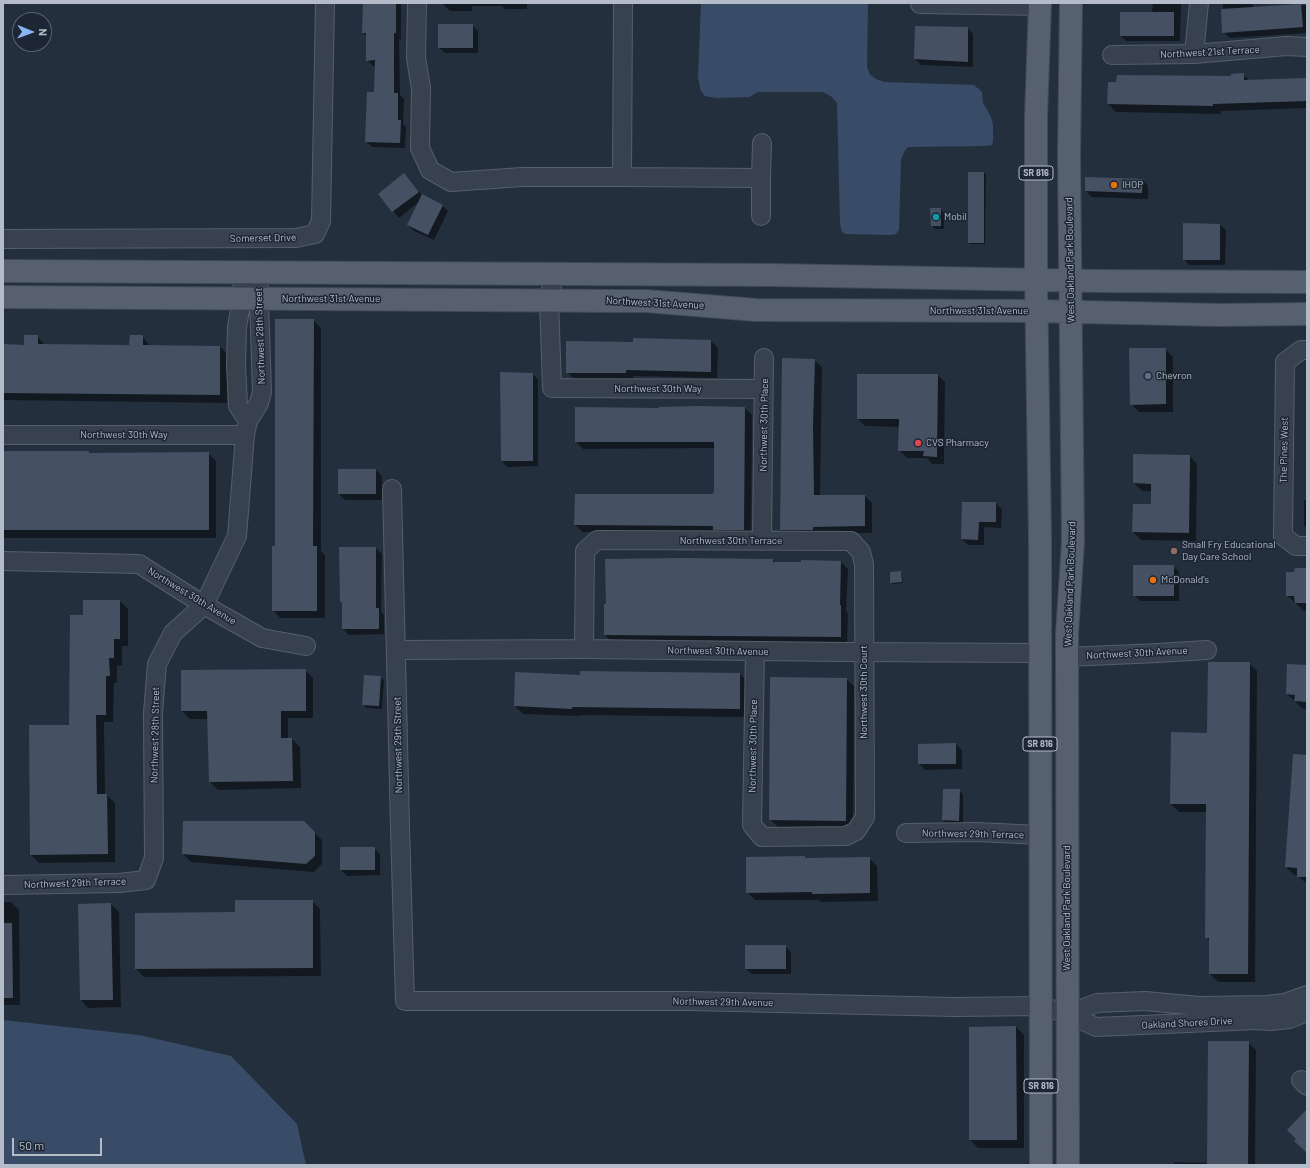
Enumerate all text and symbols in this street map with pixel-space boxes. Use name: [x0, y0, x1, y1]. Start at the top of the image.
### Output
north arrow: [12, 12, 52, 52]
text: N: [37, 28, 50, 36]
street label: Northwest 21st Terrace: [1160, 43, 1260, 61]
road number: SR 816: [1019, 166, 1053, 180]
place label: IHOP: [1122, 179, 1143, 191]
marker: IHOP: [1109, 180, 1119, 190]
street label: West Oakland Park Boulevard: [1063, 197, 1077, 323]
place label: Mobil: [944, 211, 967, 223]
marker: Mobil: [931, 212, 941, 222]
street label: Somerset Drive: [230, 231, 296, 245]
street label: Northwest 28th Street: [252, 288, 268, 384]
street label: Northwest 31st Avenue: [282, 293, 380, 305]
street label: Northwest 31st Avenue: [606, 294, 704, 312]
street label: Northwest 31st Avenue: [930, 305, 1028, 317]
place label: Chevron: [1156, 370, 1192, 382]
marker: Chevron: [1143, 371, 1153, 381]
street label: Northwest 30th Place: [757, 378, 771, 472]
street label: Northwest 30th Way: [614, 383, 702, 395]
street label: The Pines West: [1277, 417, 1291, 483]
street label: Northwest 30th Way: [80, 429, 168, 441]
place label: CVS Pharmacy: [926, 437, 989, 449]
marker: CVS Pharmacy: [913, 438, 923, 448]
street label: West Oakland Park Boulevard: [1062, 521, 1078, 647]
street label: Northwest 30th Terrace: [680, 535, 782, 547]
place label: Small Fry Educational Day Care School: [1182, 539, 1275, 562]
marker: Small Fry Educational Day Care School: [1169, 546, 1179, 556]
street label: Northwest 30th Avenue: [146, 565, 238, 627]
place label: McDonald's: [1161, 574, 1209, 586]
marker: McDonald's: [1148, 575, 1158, 585]
street label: Northwest 30th Avenue: [667, 644, 769, 658]
street label: Northwest 30th Avenue: [1086, 644, 1188, 662]
street label: Northwest 30th Court: [858, 645, 870, 739]
street label: Northwest 28th Street: [148, 687, 162, 783]
street label: Northwest 29th Street: [391, 697, 405, 793]
street label: Northwest 30th Place: [746, 699, 760, 793]
road number: SR 816: [1023, 737, 1057, 751]
street label: Northwest 29th Terrace: [922, 827, 1024, 841]
street label: West Oakland Park Boulevard: [1061, 845, 1073, 971]
street label: Northwest 29th Terrace: [24, 875, 126, 891]
street label: Northwest 29th Avenue: [672, 995, 774, 1009]
street label: Oakland Shores Drive: [1141, 1015, 1233, 1031]
road number: SR 816: [1024, 1079, 1058, 1093]
scale bar: [14, 1130, 104, 1156]
text: 50 m: [19, 1138, 44, 1152]

